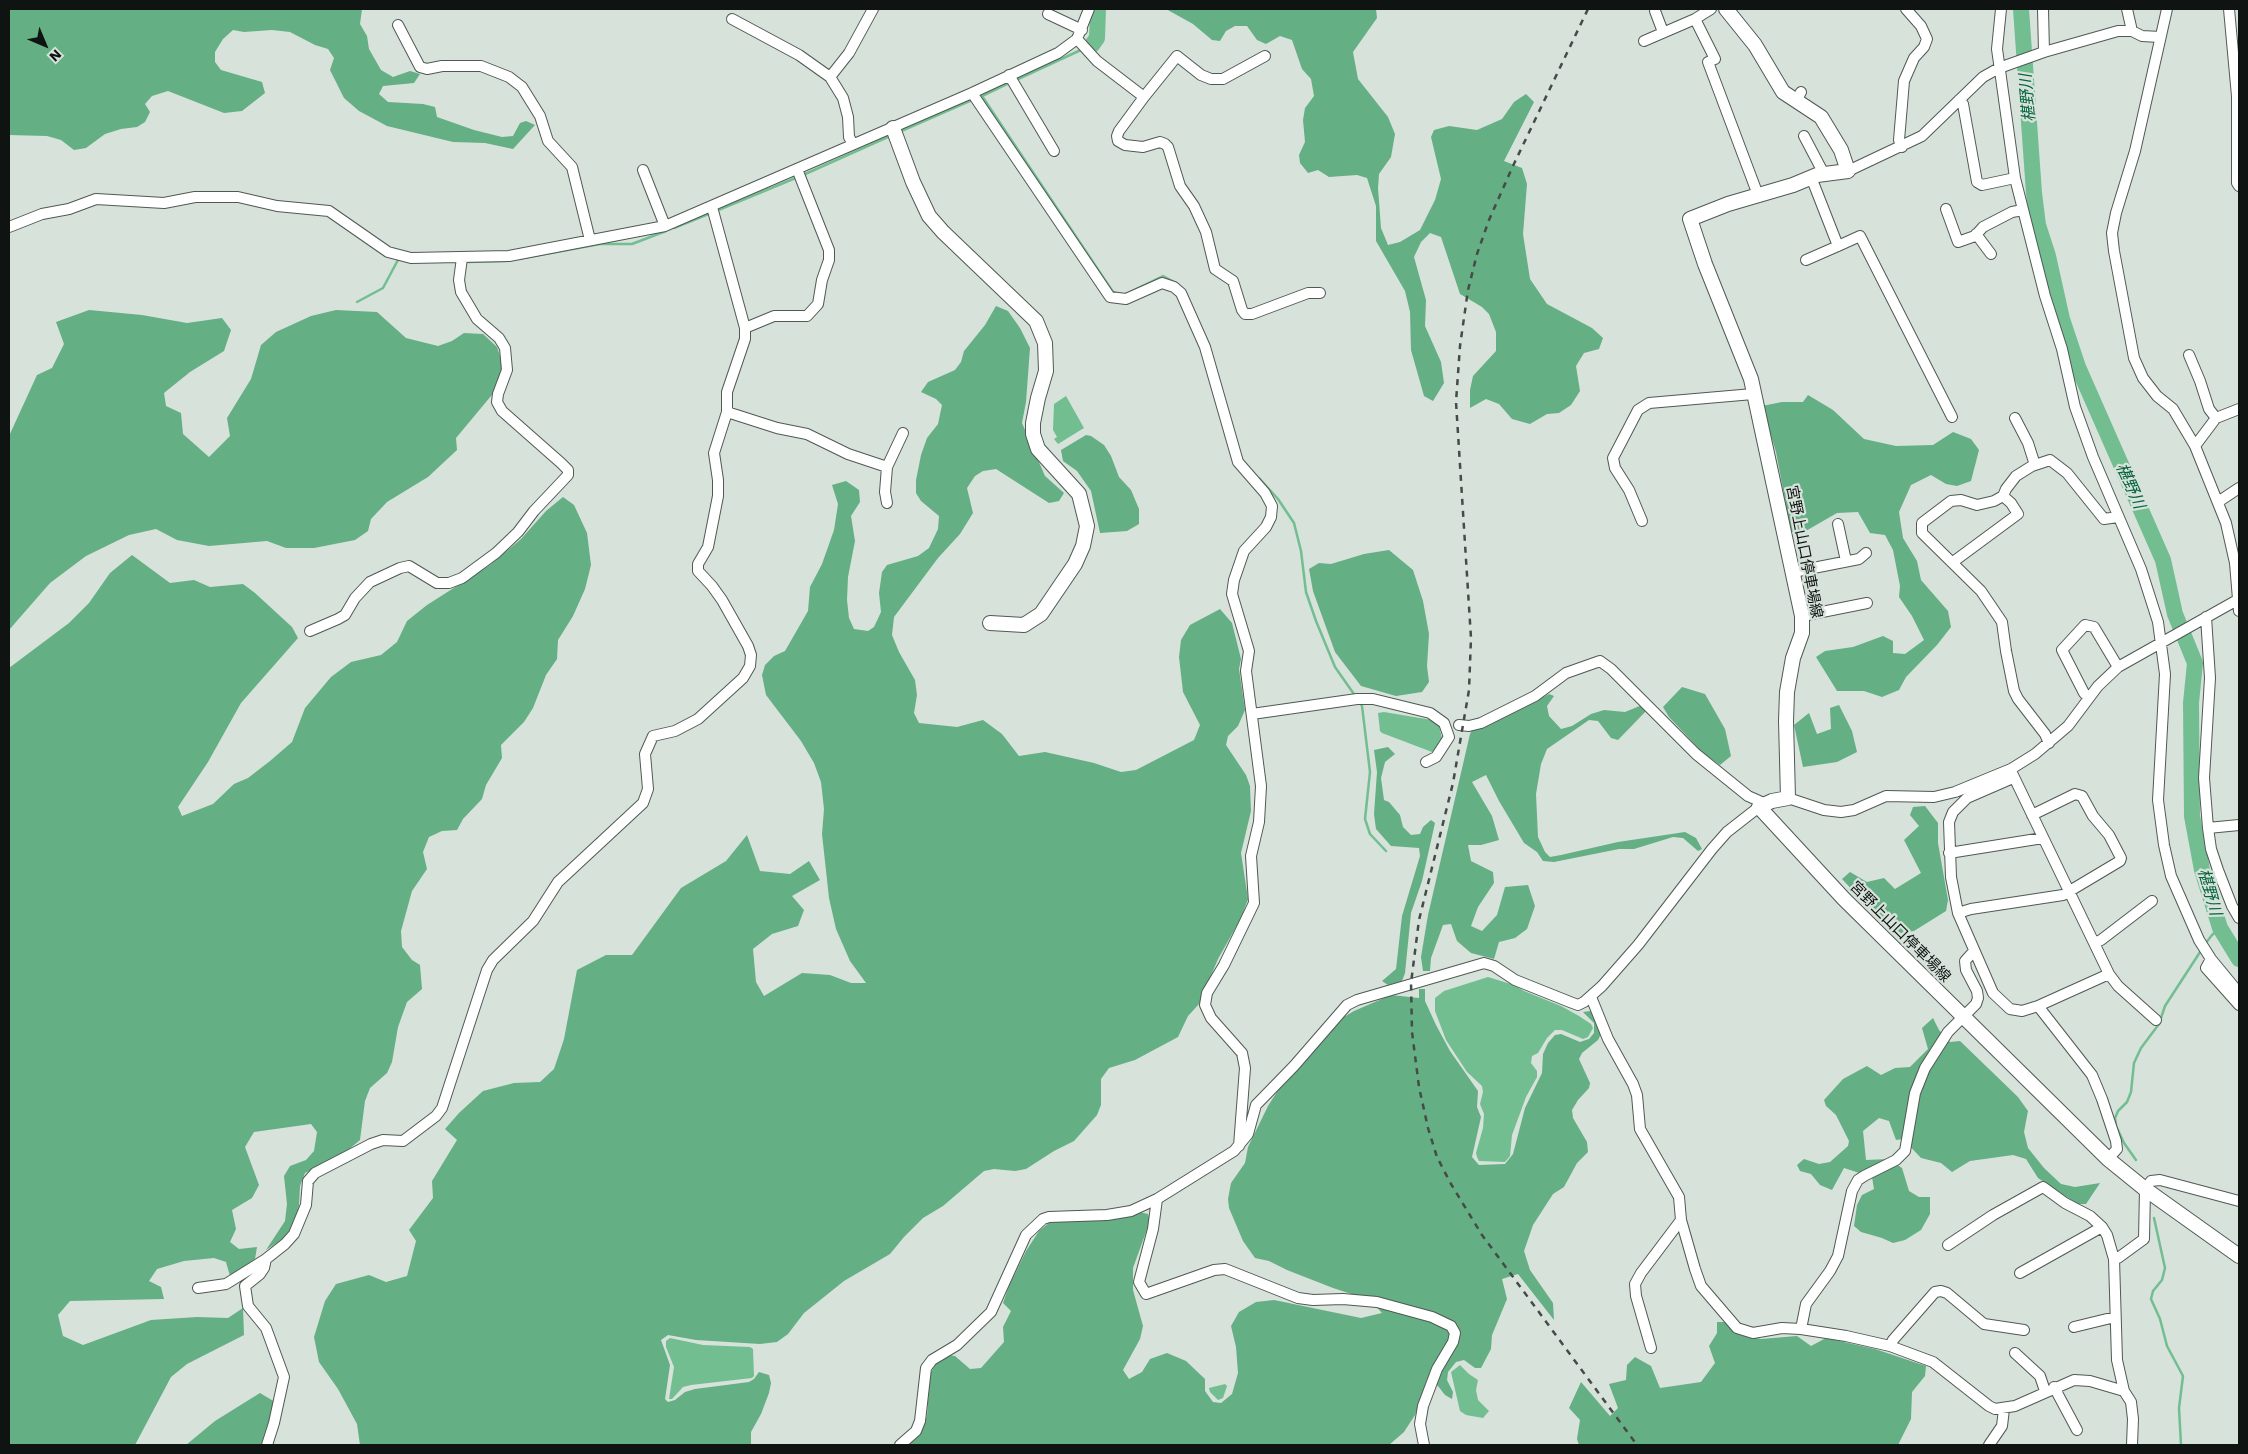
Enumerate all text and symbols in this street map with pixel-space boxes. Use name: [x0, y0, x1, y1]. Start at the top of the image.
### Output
north arrow: [20, 20, 70, 70]
text: N: [46, 46, 65, 65]
water label: 椹野川: [2016, 73, 2040, 123]
water label: 椹野川: [2111, 460, 2149, 512]
street label: 宮野上山口停車場線: [1782, 484, 1826, 620]
water label: 椹野川: [2193, 866, 2225, 918]
street label: 宮野上山口停車場線: [1846, 878, 1954, 986]

